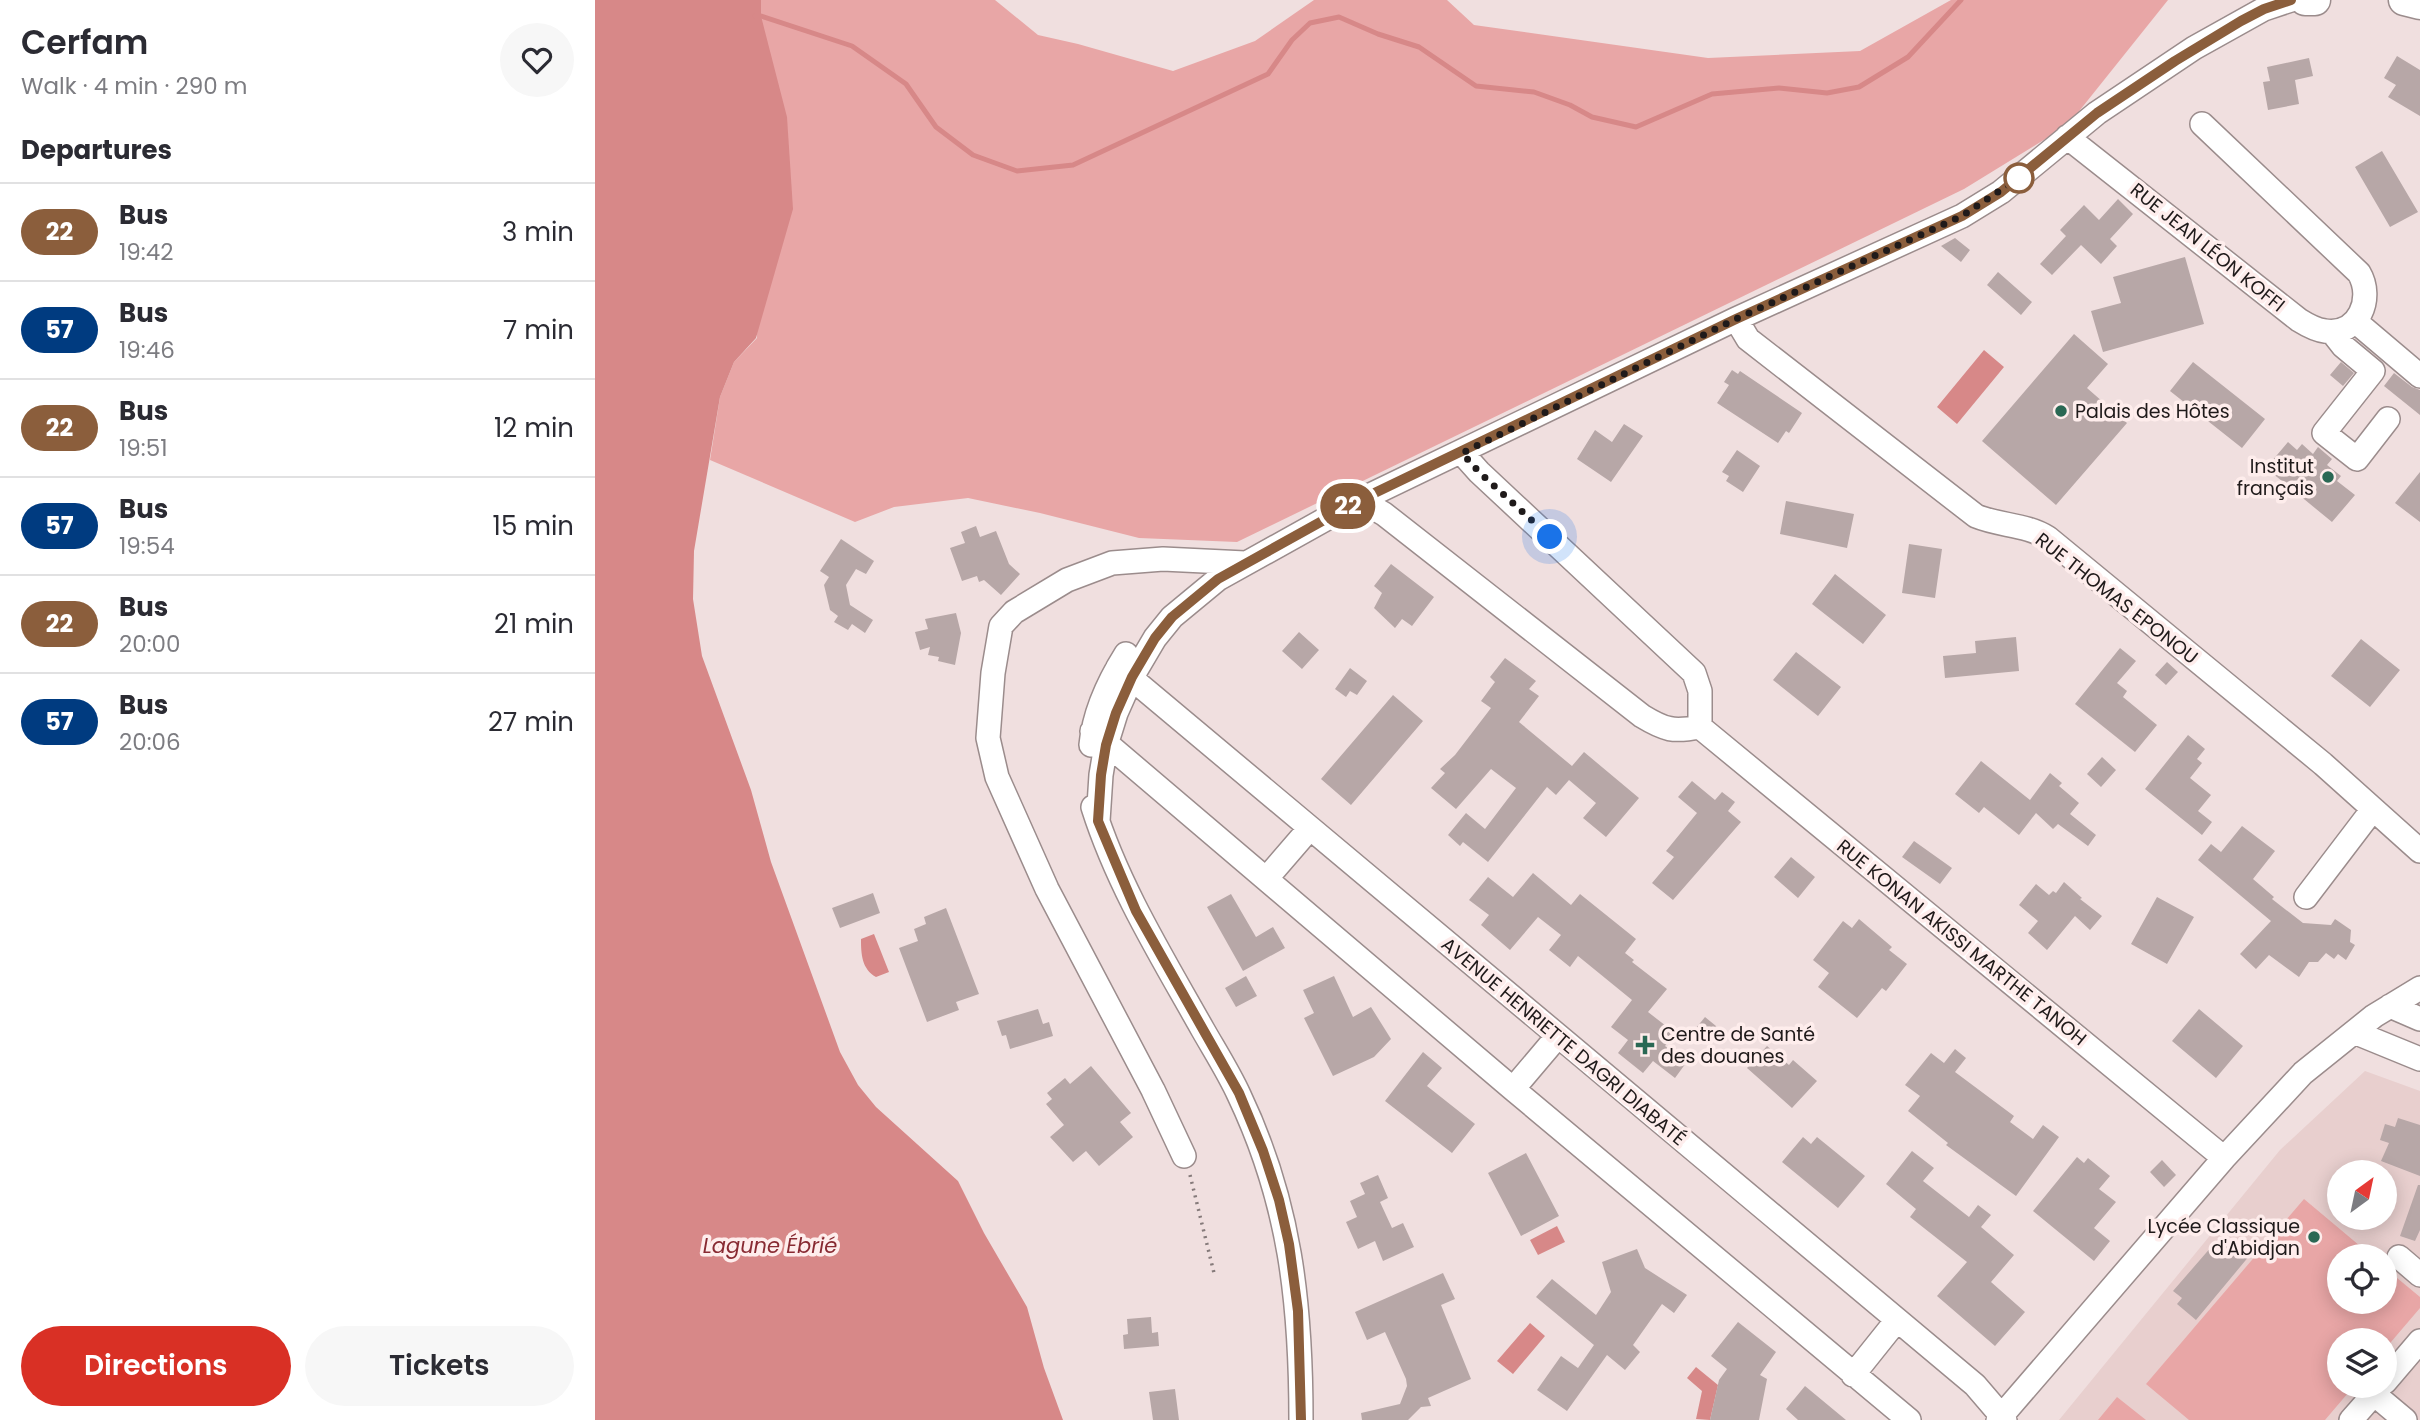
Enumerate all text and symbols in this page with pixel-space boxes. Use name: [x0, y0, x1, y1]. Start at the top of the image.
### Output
text: Cerfam: [21, 19, 148, 66]
button: heart: [500, 23, 574, 97]
text: Walk · 4 min · 290 m: [21, 70, 247, 102]
text: Departures: [21, 132, 172, 168]
unlabelled marker: [2004, 163, 2034, 193]
street label: RUE JEAN LÉON KOFFI: [2125, 177, 2291, 318]
text: Bus: [119, 197, 168, 233]
text: 3 min: [502, 214, 574, 250]
text: 22: [46, 215, 73, 248]
text: 19:42: [119, 236, 173, 268]
text: Bus: [119, 295, 168, 331]
text: 7 min: [503, 312, 574, 348]
text: 57: [45, 313, 74, 346]
text: 19:46: [119, 334, 175, 366]
text: Bus: [119, 393, 168, 429]
place label: Palais des Hôtes: [2075, 398, 2230, 425]
marker: Palais des Hôtes: [2053, 403, 2069, 419]
text: 12 min: [494, 410, 574, 446]
text: 22: [46, 411, 73, 444]
text: 19:51: [119, 432, 168, 464]
place label: Institut français: [2237, 453, 2314, 502]
marker: Institut français: [2320, 469, 2336, 485]
line badge: 22: [1317, 483, 1379, 529]
text: 22: [1334, 489, 1362, 522]
text: Bus: [119, 491, 168, 527]
text: 15 min: [493, 508, 574, 544]
text: 57: [45, 509, 74, 542]
your location: [1532, 519, 1567, 554]
street label: RUE THOMAS EPONOU: [2030, 526, 2204, 671]
text: 19:54: [119, 530, 175, 562]
text: Bus: [119, 589, 168, 625]
text: 21 min: [494, 606, 574, 642]
text: 22: [46, 607, 73, 640]
text: 20:00: [119, 628, 180, 660]
text: Bus: [119, 687, 168, 723]
text: 27 min: [488, 704, 574, 740]
text: 57: [45, 705, 74, 738]
text: 20:06: [119, 726, 181, 758]
street label: RUE KONAN AKISSI MARTHE TANOH: [1831, 833, 2092, 1052]
street label: AVENUE HENRIETTE DAGRI DIABATÉ: [1436, 931, 1692, 1152]
place label: Centre de Santé des douanes: [1661, 1021, 1815, 1070]
marker: Centre de Santé des douanes: [1635, 1035, 1655, 1055]
north arrow: [2327, 1160, 2397, 1230]
map controls: [2327, 1160, 2397, 1398]
place label: Lycée Classique d'Abidjan: [2147, 1213, 2300, 1262]
marker: Lycée Classique d'Abidjan: [2306, 1229, 2322, 1245]
water label: Lagune Ébrié: [703, 1231, 837, 1260]
button: locate: [2327, 1244, 2397, 1314]
button: Directions: [21, 1326, 291, 1406]
button: Tickets: [305, 1326, 574, 1406]
button: layers: [2327, 1328, 2397, 1398]

